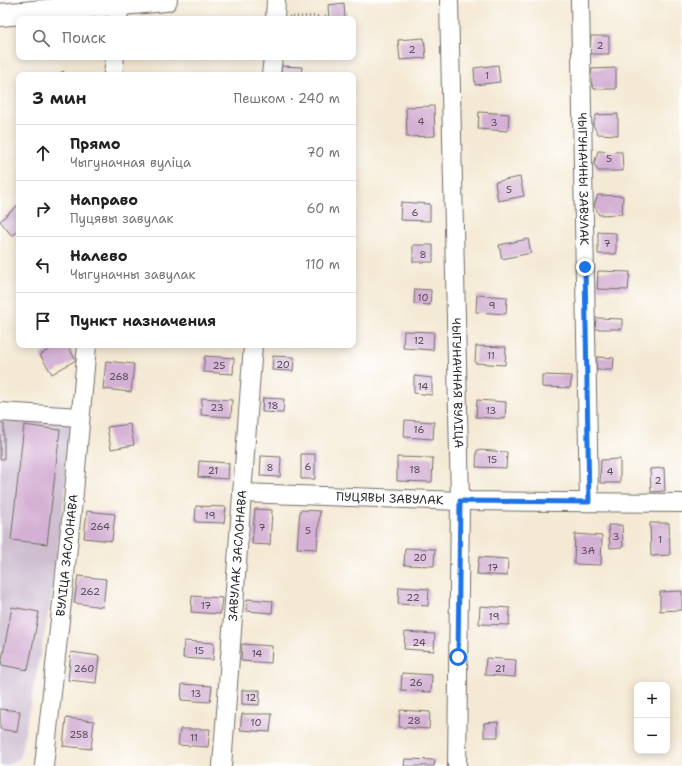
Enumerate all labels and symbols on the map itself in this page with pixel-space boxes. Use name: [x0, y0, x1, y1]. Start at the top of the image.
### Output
house number: 2: [597, 39, 604, 52]
house number: 2: [409, 43, 416, 56]
house number: 1: [485, 69, 489, 82]
street label: ЧЫГУНАЧНЫ ЗАВУЛАК: [574, 112, 592, 246]
house number: 4: [418, 115, 425, 128]
house number: 3: [491, 116, 498, 129]
house number: 5: [606, 152, 612, 165]
house number: 5: [506, 183, 512, 196]
house number: 6: [412, 206, 419, 219]
house number: 7: [604, 237, 611, 250]
house number: 8: [420, 248, 427, 261]
route end: [576, 258, 594, 276]
house number: 10: [418, 291, 428, 304]
house number: 9: [489, 299, 496, 312]
street label: ЧЫГУНАЧНАЯ ВУЛІЦА: [448, 318, 467, 448]
house number: 12: [414, 334, 424, 347]
house number: 11: [487, 349, 495, 362]
house number: 20: [276, 358, 290, 371]
house number: 25: [213, 359, 225, 372]
house number: 268: [109, 370, 129, 383]
house number: 14: [418, 380, 428, 393]
house number: 18: [267, 399, 279, 412]
house number: 23: [210, 401, 224, 414]
house number: 13: [486, 404, 496, 417]
house number: 16: [414, 423, 424, 436]
house number: 15: [487, 453, 497, 466]
house number: 6: [305, 460, 312, 473]
house number: 8: [267, 461, 274, 474]
house number: 18: [409, 463, 421, 476]
house number: 21: [208, 464, 218, 477]
house number: 4: [607, 465, 614, 478]
house number: 2: [655, 474, 662, 487]
street label: ПУЦЯВЫ ЗАВУЛАК: [336, 488, 444, 508]
street label: ЗАВУЛАК ЗАСЛОНАВА: [225, 489, 250, 622]
street label: ВУЛІЦА ЗАСЛОНАВА: [52, 493, 82, 617]
house number: 19: [205, 509, 215, 522]
house number: 264: [90, 520, 110, 533]
house number: 7: [259, 521, 266, 534]
house number: 5: [305, 524, 311, 537]
house number: 3: [613, 530, 620, 543]
house number: 1: [658, 533, 662, 546]
house number: 3А: [581, 544, 595, 557]
house number: 20: [413, 551, 427, 564]
house number: 17: [488, 561, 498, 574]
house number: 262: [80, 585, 100, 598]
house number: 22: [406, 591, 420, 604]
house number: 17: [201, 599, 211, 612]
house number: 19: [489, 610, 499, 623]
house number: 24: [412, 636, 426, 649]
house number: 15: [194, 644, 204, 657]
house number: 14: [252, 647, 262, 660]
route start: [449, 648, 467, 666]
house number: 260: [74, 662, 94, 675]
house number: 21: [495, 662, 505, 675]
house number: 26: [409, 676, 423, 689]
house number: 13: [191, 687, 201, 700]
house number: 12: [246, 691, 256, 704]
house number: 28: [407, 714, 421, 727]
house number: 10: [251, 716, 261, 729]
house number: 258: [69, 728, 89, 741]
house number: 11: [190, 731, 198, 744]

